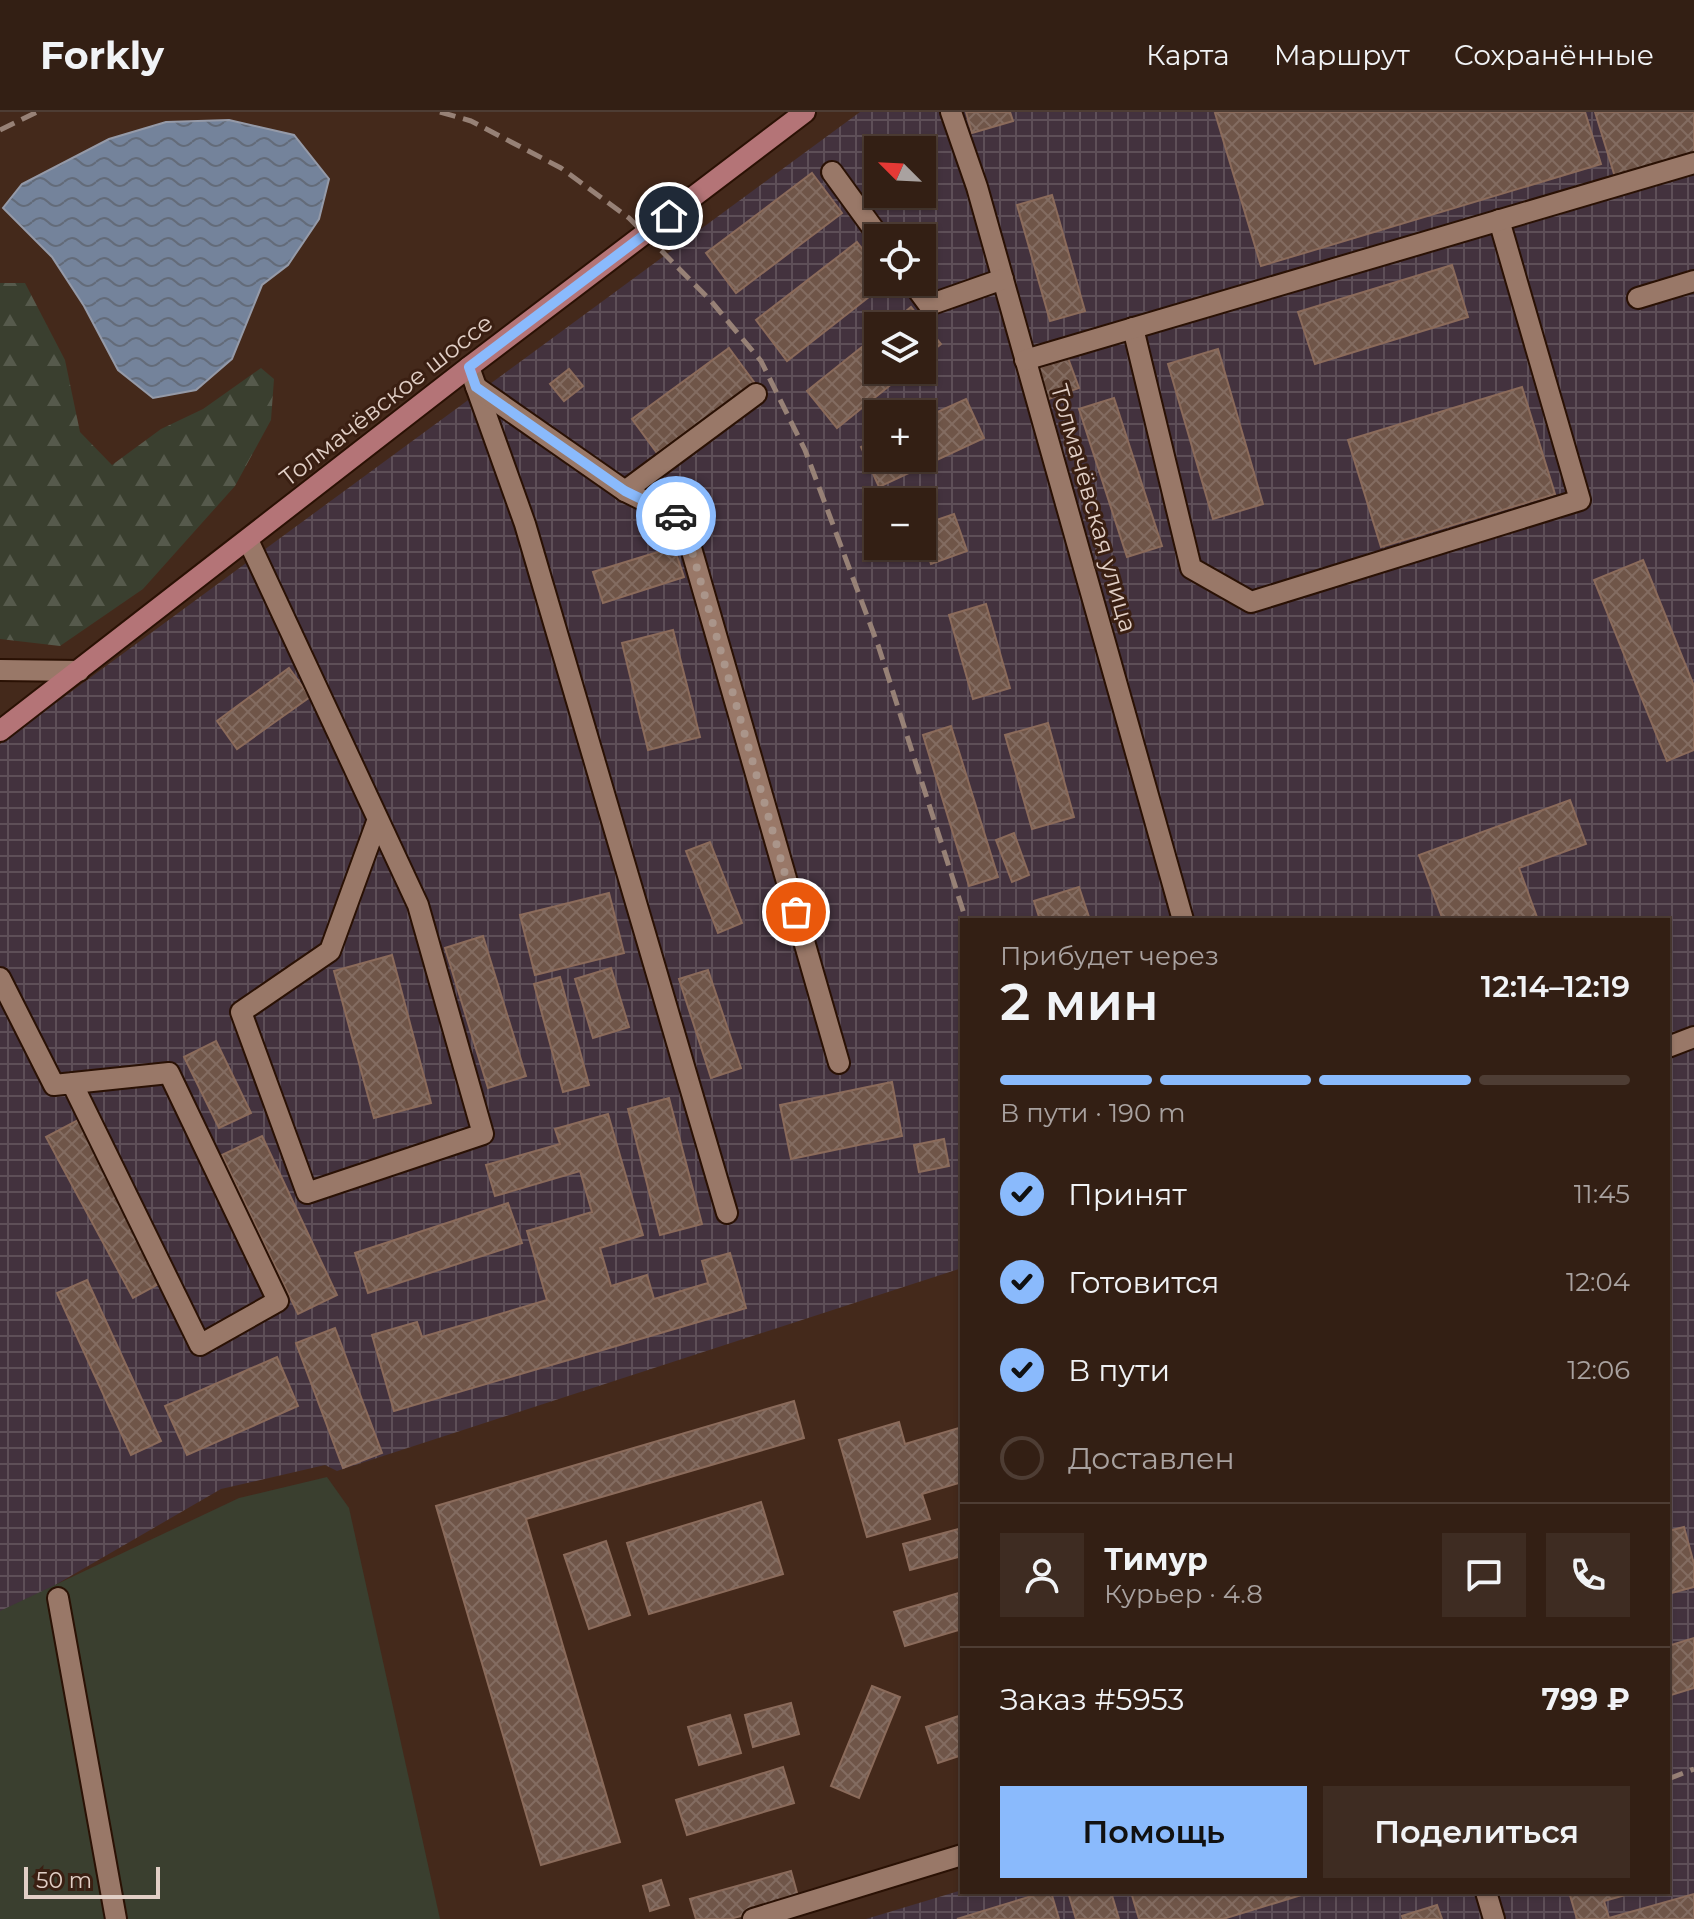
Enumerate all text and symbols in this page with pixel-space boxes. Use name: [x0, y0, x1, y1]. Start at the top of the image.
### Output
text: Forkly: [40, 32, 164, 79]
text: Карта: [1146, 38, 1230, 72]
text: Маршрут: [1274, 38, 1410, 72]
text: Сохранённые: [1454, 38, 1654, 72]
north arrow: [864, 136, 936, 208]
map controls: [864, 136, 936, 560]
pin: [635, 182, 703, 250]
icon: home: [647, 194, 691, 238]
button: locate: [864, 224, 936, 296]
street label: Толмачёвское шоссе: [274, 308, 498, 492]
button: layers: [864, 312, 936, 384]
street label: Толмачёвская улица: [1045, 381, 1143, 635]
button: +: [864, 400, 936, 472]
courier: [636, 476, 716, 556]
button: −: [864, 488, 936, 560]
icon: car: [654, 494, 698, 538]
pin: [762, 878, 830, 946]
icon: bag: [774, 890, 818, 934]
text: Прибудет через: [1000, 940, 1219, 972]
text: 12:14–12:19: [1481, 968, 1630, 1005]
text: 2 мин: [1000, 970, 1159, 1033]
text: В пути · 190 m: [1000, 1097, 1186, 1129]
icon: check: [1000, 1172, 1044, 1216]
text: Принят: [1068, 1176, 1187, 1213]
text: 11:45: [1574, 1178, 1630, 1210]
icon: check: [1000, 1260, 1044, 1304]
text: Готовится: [1068, 1264, 1220, 1301]
text: 12:04: [1566, 1266, 1630, 1298]
icon: check: [1000, 1348, 1044, 1392]
text: В пути: [1068, 1352, 1170, 1389]
text: 12:06: [1567, 1354, 1630, 1386]
text: Доставлен: [1068, 1440, 1235, 1477]
button: person: [1000, 1533, 1084, 1617]
button: chat: [1442, 1533, 1526, 1617]
button: phone: [1546, 1533, 1630, 1617]
text: Тимур: [1104, 1541, 1208, 1578]
text: Курьер · 4.8: [1104, 1578, 1263, 1610]
text: Заказ #5953: [1000, 1681, 1185, 1718]
text: 799 ₽: [1541, 1681, 1630, 1718]
button: Помощь: [1000, 1786, 1307, 1878]
button: Поделиться: [1323, 1786, 1630, 1878]
scale bar: [24, 1863, 160, 1899]
text: 50 m: [36, 1867, 92, 1894]

